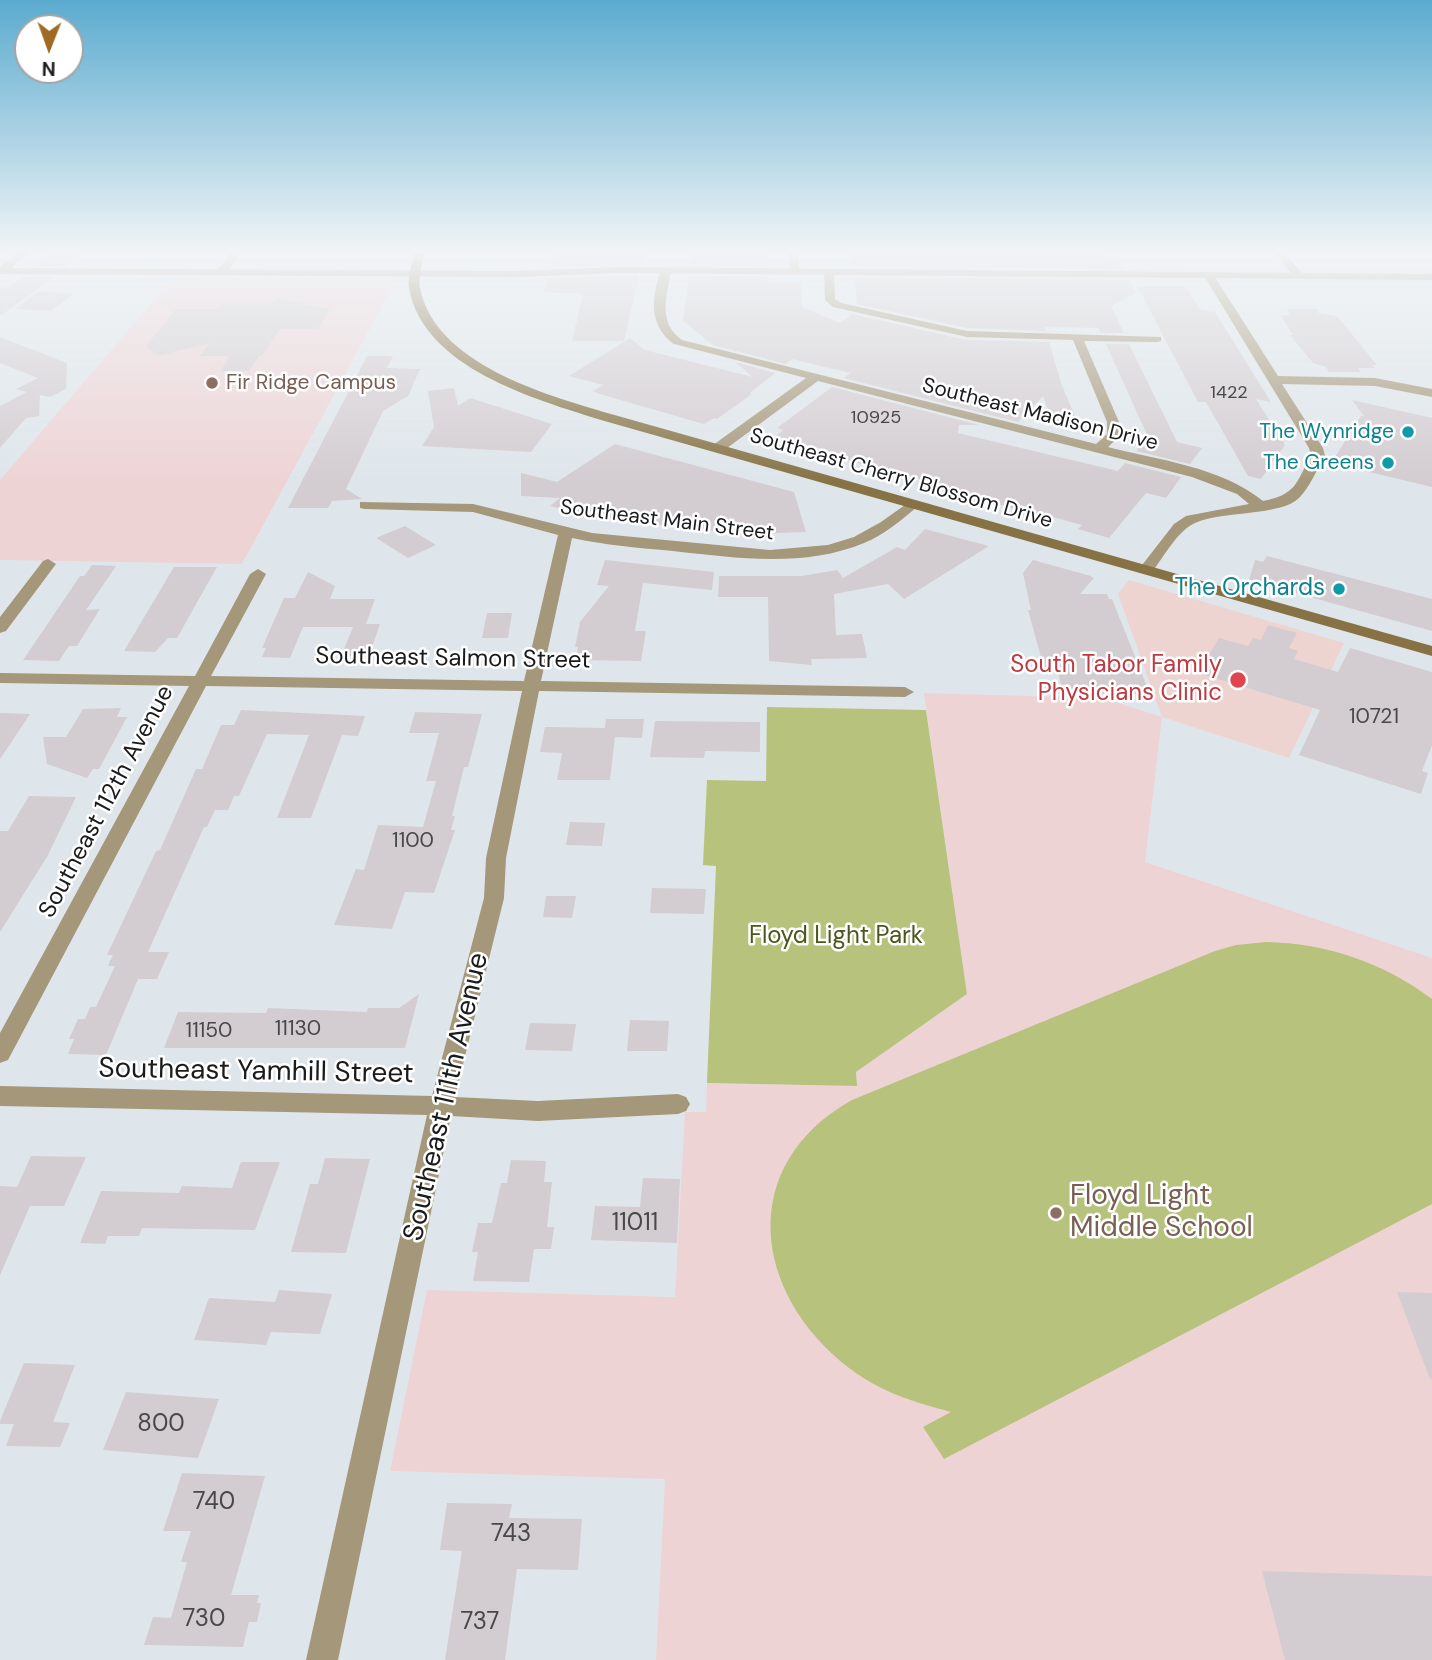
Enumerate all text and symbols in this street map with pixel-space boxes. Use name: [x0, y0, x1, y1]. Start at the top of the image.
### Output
north arrow: [14, 14, 84, 84]
text: N: [42, 56, 56, 81]
place label: Fir Ridge Campus: [226, 370, 396, 396]
street label: Southeast Madison Drive: [920, 374, 1160, 456]
marker: Fir Ridge Campus: [204, 375, 220, 391]
house number: 1422: [1210, 382, 1248, 404]
house number: 10925: [851, 407, 901, 429]
place label: The Wynridge: [1259, 419, 1394, 445]
street label: Southeast Cherry Blossom Drive: [747, 424, 1055, 534]
marker: The Wynridge: [1400, 424, 1416, 440]
place label: The Greens: [1263, 450, 1374, 476]
marker: The Greens: [1380, 455, 1396, 471]
street label: Southeast Main Street: [559, 495, 775, 547]
place label: The Orchards: [1175, 575, 1325, 603]
marker: The Orchards: [1331, 581, 1347, 597]
street label: Southeast Salmon Street: [315, 642, 591, 676]
place label: South Tabor Family Physicians Clinic: [1010, 652, 1222, 708]
marker: South Tabor Family Physicians Clinic: [1228, 670, 1248, 690]
street label: Southeast 112th Avenue: [33, 681, 181, 923]
house number: 10721: [1349, 704, 1399, 730]
house number: 1100: [392, 828, 434, 854]
park label: Floyd Light Park: [749, 923, 923, 951]
street label: Southeast 111th Avenue: [397, 950, 497, 1244]
house number: 11130: [275, 1016, 321, 1042]
house number: 11150: [186, 1018, 232, 1044]
street label: Southeast Yamhill Street: [98, 1052, 414, 1092]
place label: Floyd Light Middle School: [1070, 1180, 1253, 1246]
marker: Floyd Light Middle School: [1048, 1205, 1064, 1221]
house number: 11011: [612, 1210, 658, 1238]
house number: 800: [137, 1411, 185, 1439]
house number: 740: [193, 1489, 235, 1517]
house number: 743: [491, 1521, 531, 1549]
house number: 730: [183, 1606, 225, 1634]
house number: 737: [461, 1609, 499, 1637]

